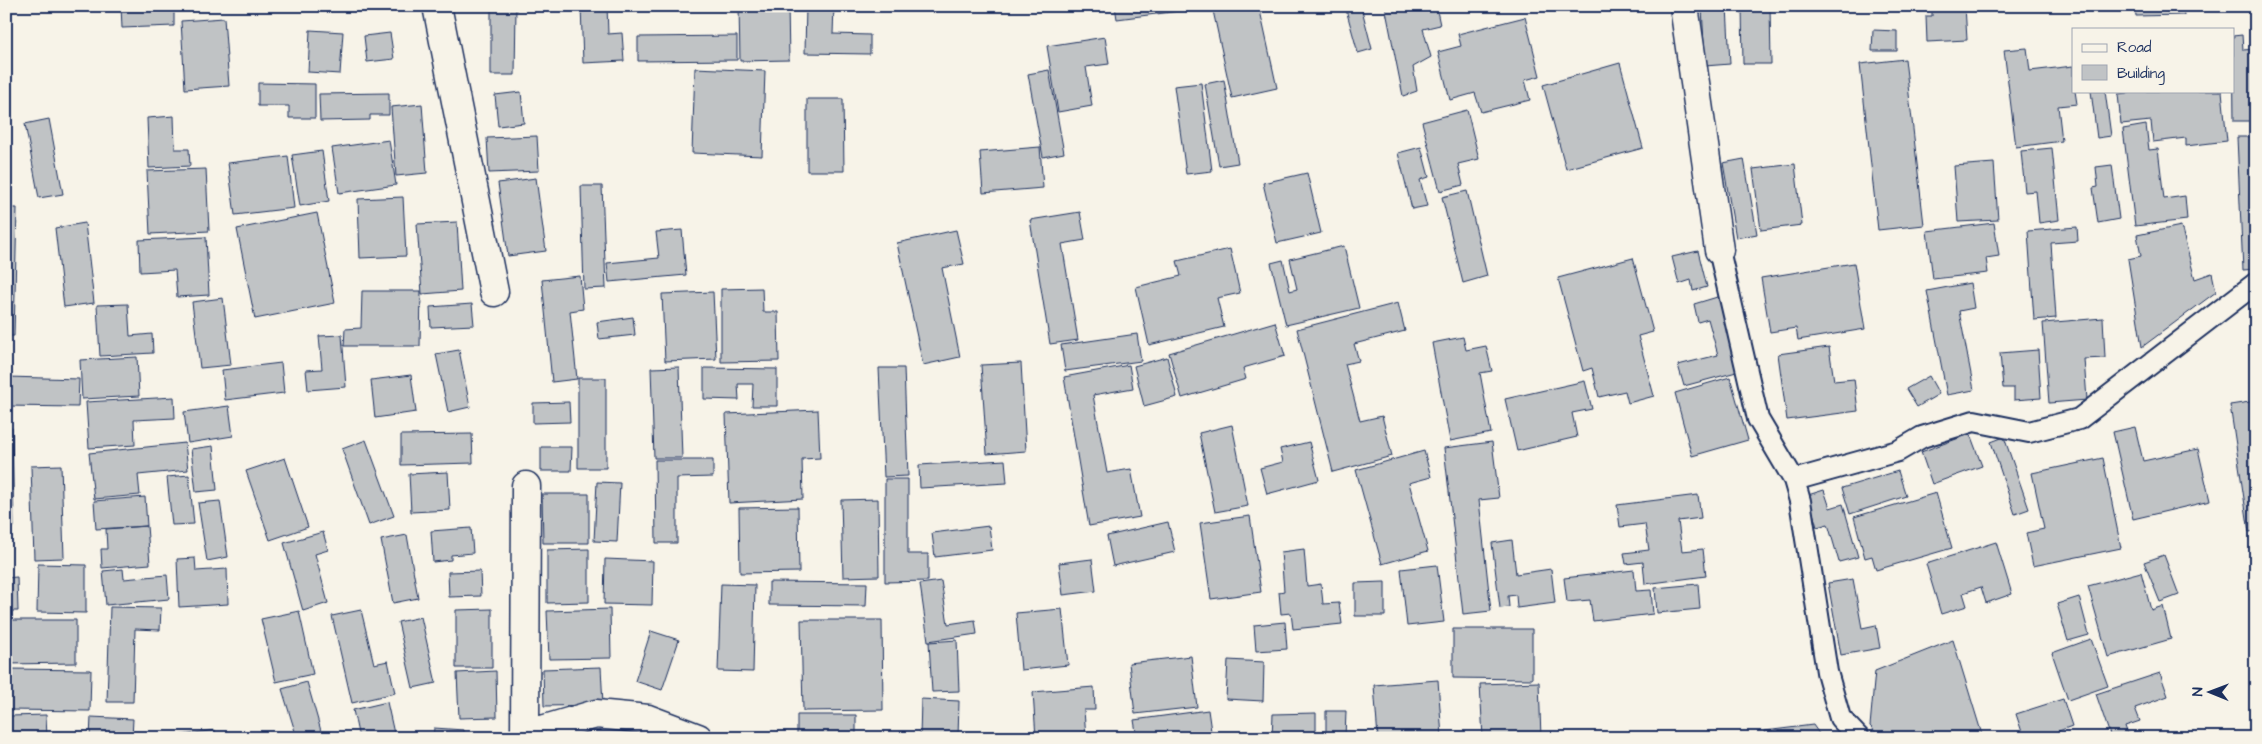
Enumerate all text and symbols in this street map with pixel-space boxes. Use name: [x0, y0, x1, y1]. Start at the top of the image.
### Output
legend: [2072, 28, 2234, 92]
text: Road: [2117, 37, 2152, 58]
text: Building: [2117, 63, 2165, 85]
north arrow: [2184, 666, 2234, 716]
text: N: [2188, 687, 2208, 696]

